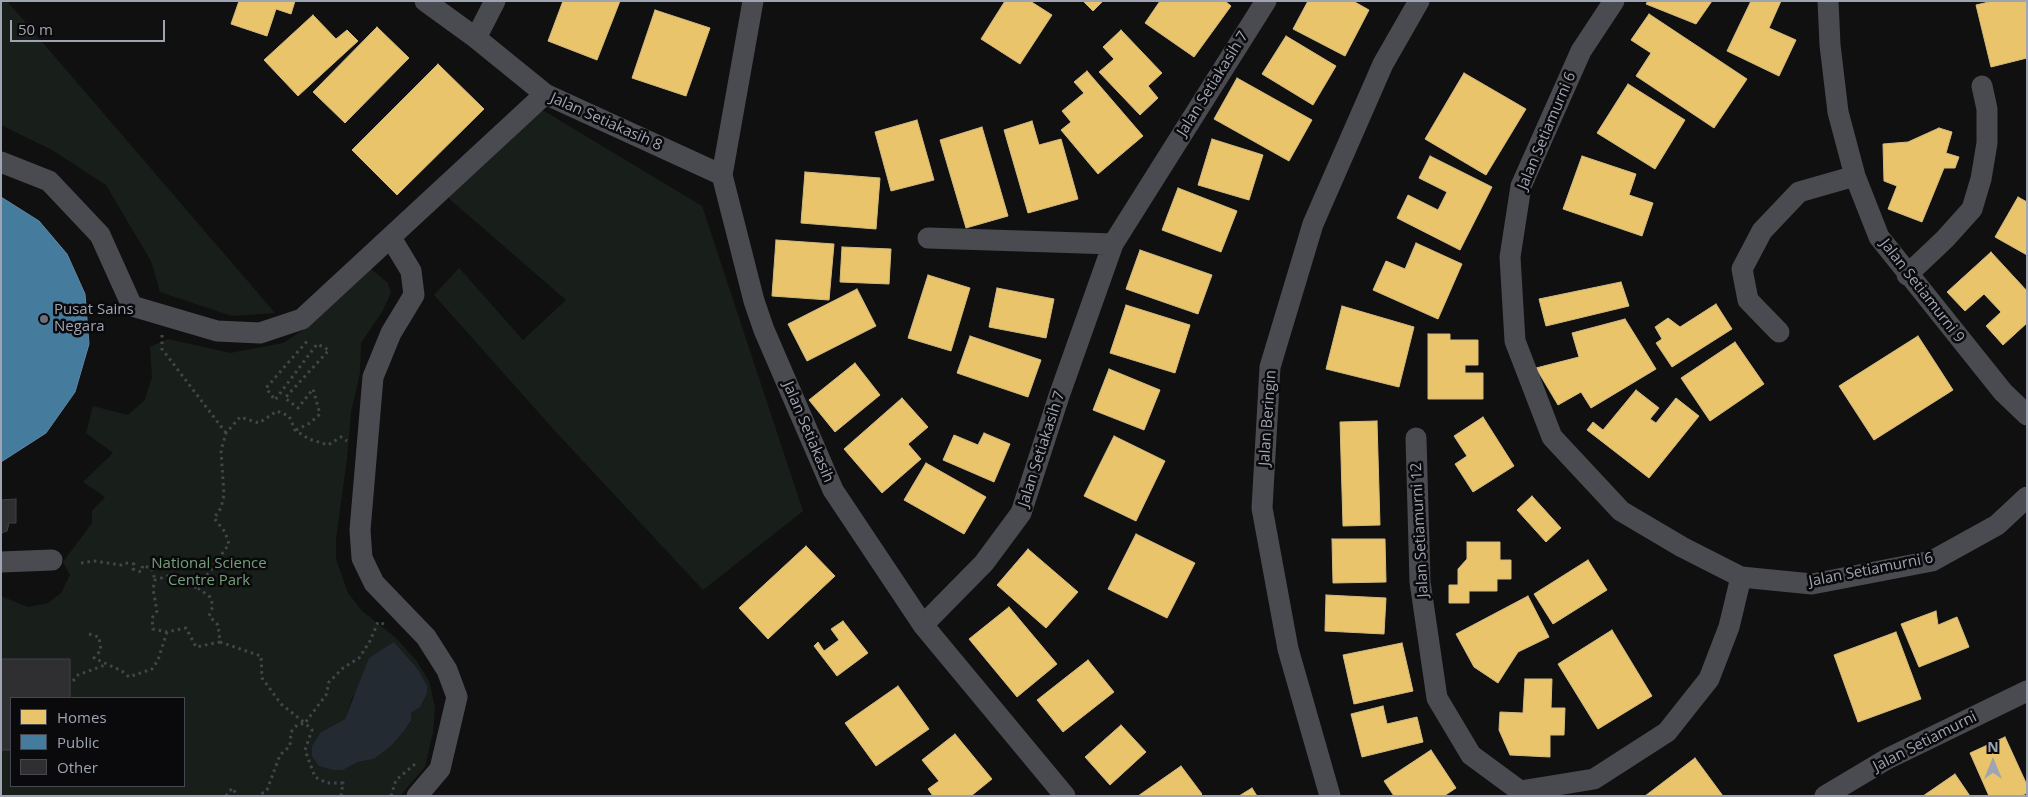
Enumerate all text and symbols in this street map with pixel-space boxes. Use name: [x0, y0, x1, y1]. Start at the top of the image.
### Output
scale bar: [12, 10, 168, 42]
text: 50 m: [18, 19, 53, 39]
street label: Jalan Setiakasih 7: [1173, 28, 1253, 140]
street label: Jalan Setiamurni 6: [1514, 69, 1580, 193]
street label: Jalan Setiakasih 8: [547, 89, 665, 155]
street label: Jalan Setiamurni 9: [1876, 236, 1968, 346]
place label: Pusat Sains Negara: [54, 301, 134, 336]
marker: Pusat Sains Negara: [38, 313, 50, 325]
street label: Jalan Beringin: [1256, 370, 1280, 466]
street label: Jalan Setiakasih: [779, 379, 837, 485]
street label: Jalan Setiakasih 7: [1015, 389, 1069, 509]
street label: Jalan Setiamurni 12: [1407, 462, 1433, 598]
street label: Jalan Setiamurni 6: [1807, 549, 1935, 591]
park label: National Science Centre Park: [151, 555, 267, 590]
legend: [10, 697, 185, 787]
text: Homes: [57, 707, 107, 727]
street label: Jalan Setiamurni: [1870, 708, 1980, 776]
text: Public: [57, 732, 99, 752]
north arrow: [1968, 737, 2018, 787]
text: N: [1987, 737, 1999, 756]
text: Other: [57, 757, 98, 777]

